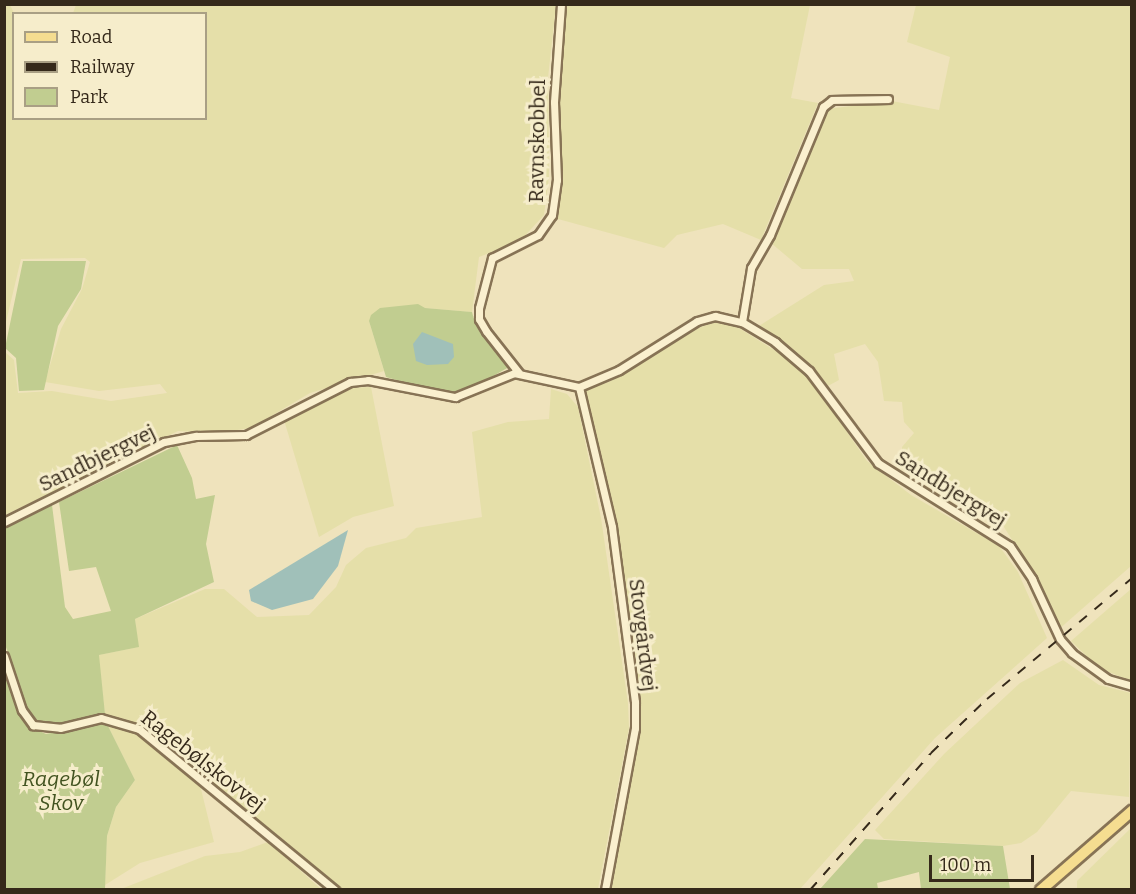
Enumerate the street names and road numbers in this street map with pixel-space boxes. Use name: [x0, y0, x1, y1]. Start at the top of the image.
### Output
street label: Ravnskobbel: [523, 79, 551, 203]
street label: Sandbjergvej: [35, 419, 159, 497]
street label: Sandbjergvej: [891, 445, 1011, 533]
street label: Stovgårdvej: [624, 577, 662, 693]
street label: Ragebølskovvej: [136, 705, 270, 817]

